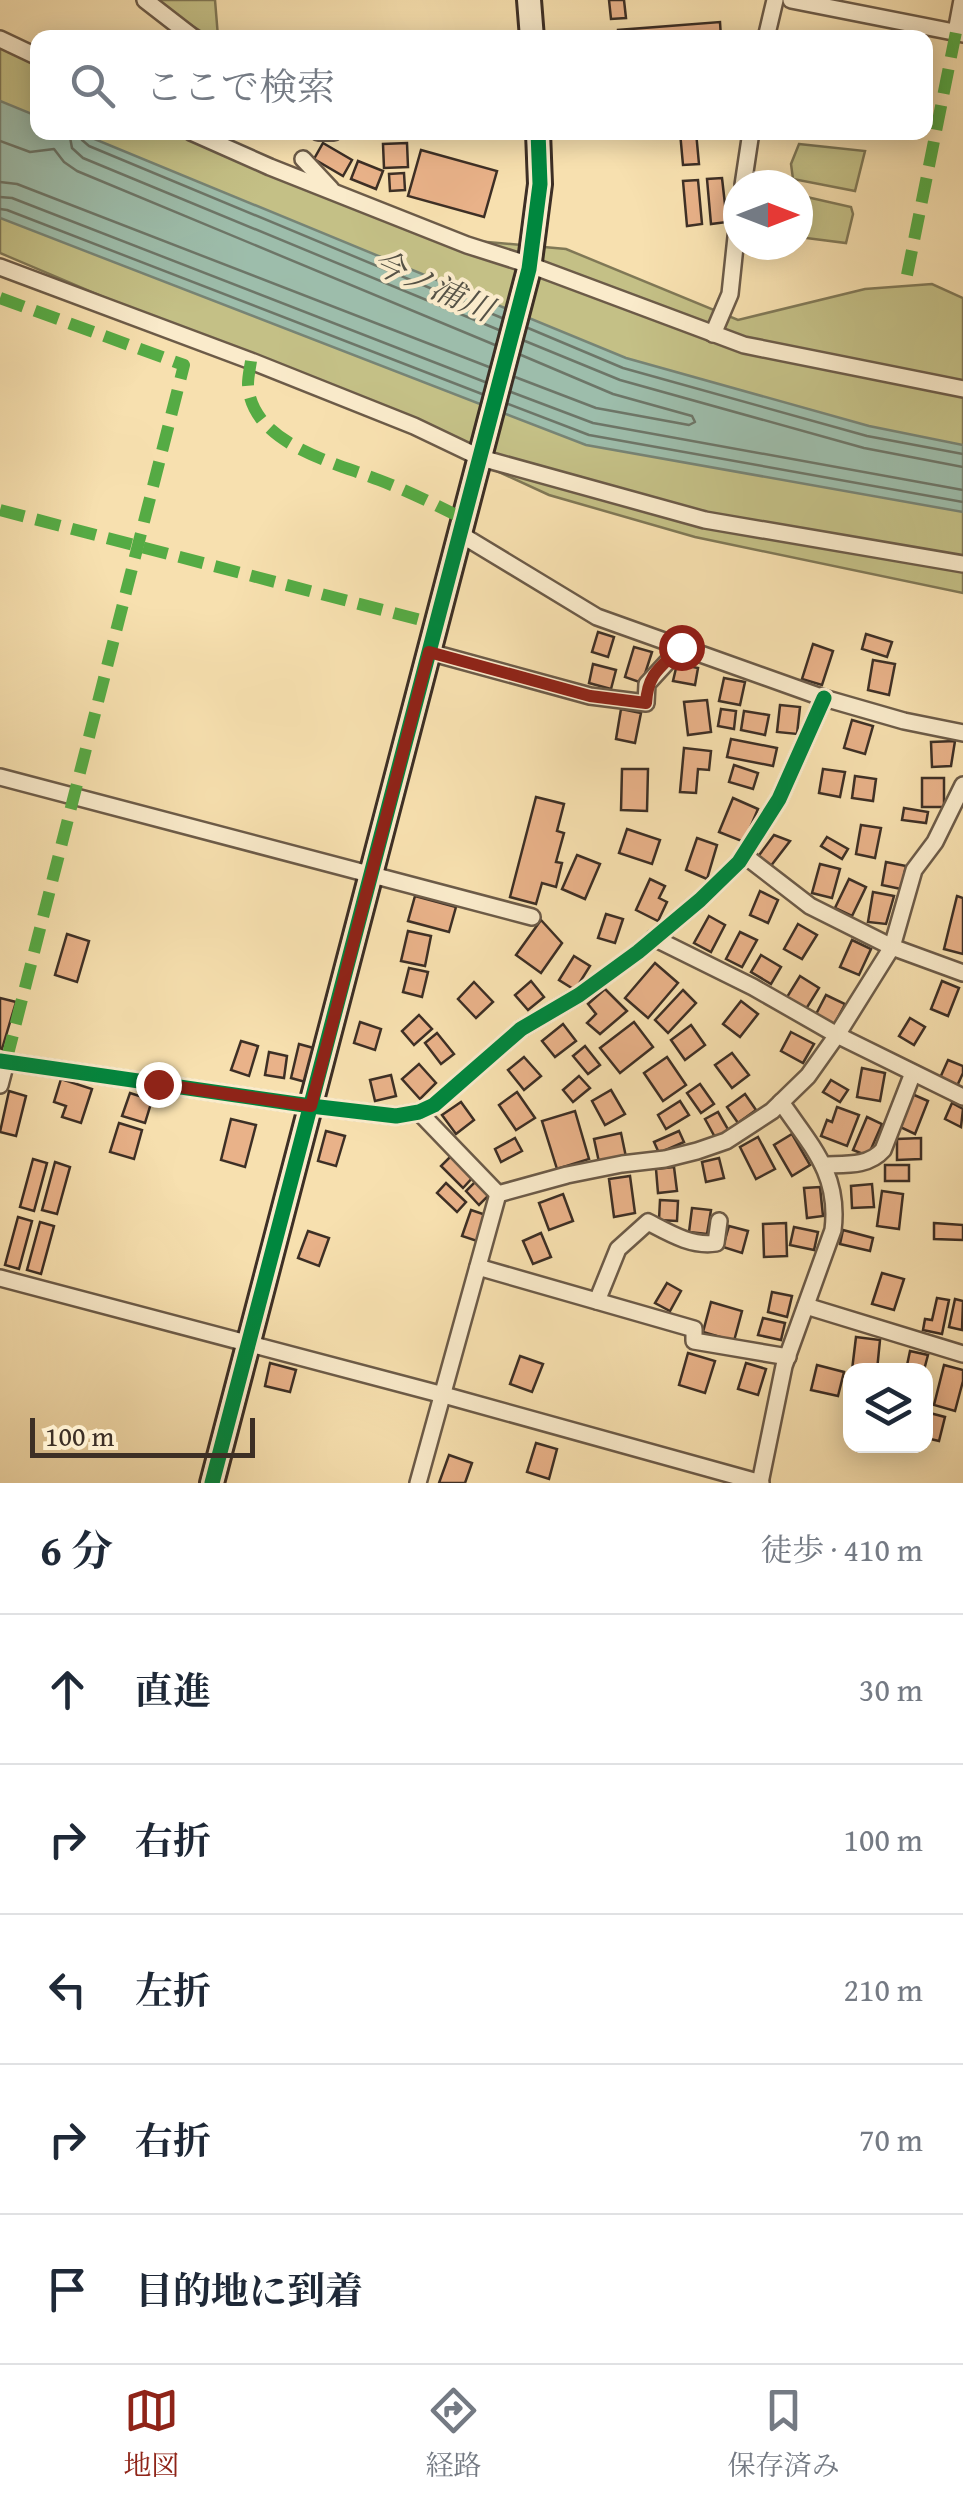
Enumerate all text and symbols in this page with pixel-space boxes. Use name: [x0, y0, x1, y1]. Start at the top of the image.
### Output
search box: [30, 30, 933, 140]
icon: search: [65, 58, 120, 113]
text: ここで検索: [145, 58, 335, 114]
north arrow: [723, 170, 813, 260]
water label: 今ノ浦川: [365, 237, 504, 334]
route start: [659, 625, 705, 671]
route end: [136, 1062, 182, 1108]
map controls: [843, 1363, 933, 1453]
button: layers: [843, 1363, 933, 1453]
scale bar: [30, 1413, 255, 1458]
text: 100 m: [45, 1415, 114, 1456]
text: 6 分: [40, 1519, 113, 1580]
text: 徒歩 · 410 m: [760, 1526, 923, 1573]
icon: ahead: [40, 1662, 95, 1717]
text: 直進: [135, 1662, 211, 1718]
text: 30 m: [859, 1666, 923, 1713]
icon: right: [40, 1812, 95, 1867]
text: 右折: [135, 1812, 211, 1868]
text: 100 m: [844, 1816, 923, 1863]
icon: left: [40, 1962, 95, 2017]
text: 左折: [135, 1962, 211, 2018]
text: 210 m: [844, 1966, 923, 2013]
icon: right: [40, 2112, 95, 2167]
text: 右折: [135, 2112, 211, 2168]
text: 70 m: [859, 2116, 923, 2163]
icon: arrive: [40, 2262, 95, 2317]
text: 目的地に到着: [135, 2262, 363, 2318]
tab: 地図: [123, 2383, 179, 2485]
tab: 経路: [425, 2383, 482, 2485]
tab: 保存済み: [728, 2383, 840, 2485]

